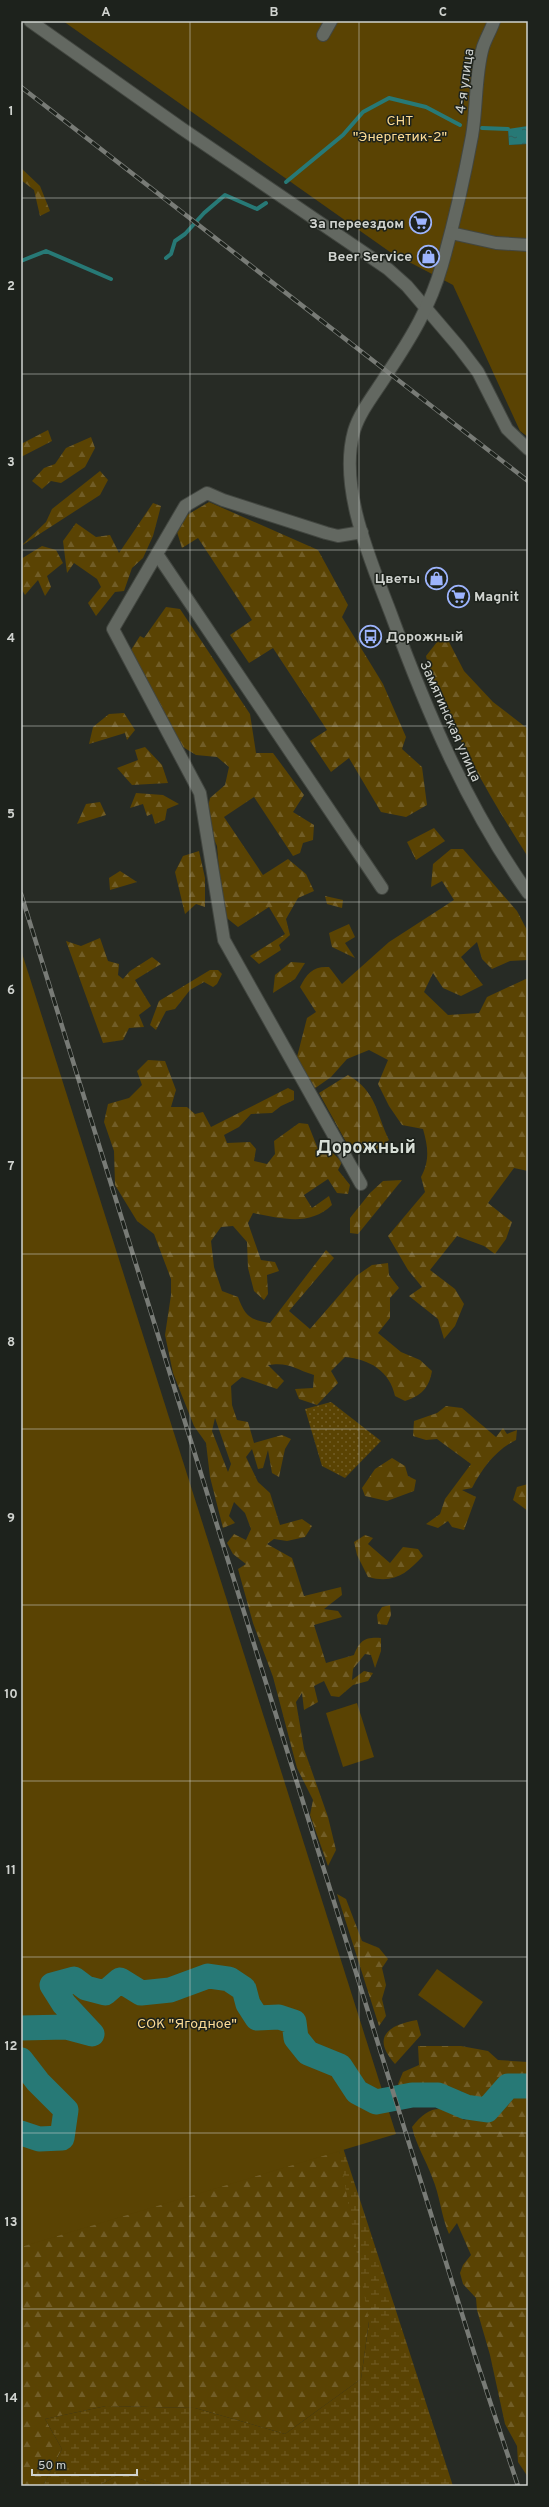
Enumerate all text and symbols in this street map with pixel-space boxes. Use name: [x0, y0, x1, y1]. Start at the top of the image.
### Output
text: A: [101, 5, 111, 21]
text: B: [270, 5, 279, 21]
text: C: [439, 5, 447, 21]
street label: 4-я улица: [453, 48, 478, 115]
text: 1: [8, 104, 14, 120]
park label: СHТ "Энергетик-2": [353, 113, 447, 146]
supermarket icon: За переездом: [407, 210, 433, 236]
place label: За переездом: [309, 216, 404, 233]
shop icon: Beer Service: [415, 243, 441, 269]
place label: Beer Service: [328, 249, 412, 266]
text: 2: [7, 279, 15, 295]
text: 3: [7, 455, 15, 471]
shop icon: Цветы: [423, 565, 449, 591]
place label: Цветы: [375, 571, 420, 588]
supermarket icon: Magnit: [445, 583, 471, 609]
place label: Magnit: [474, 589, 519, 606]
bus stop icon: Дорожный: [357, 623, 383, 649]
place label: Дорожный: [386, 629, 463, 646]
text: 4: [7, 631, 15, 647]
street label: Замятинская улица: [415, 658, 484, 785]
text: 5: [7, 807, 15, 823]
text: 6: [7, 983, 15, 999]
district label: Дорожный: [316, 1137, 416, 1160]
text: 7: [8, 1159, 15, 1175]
text: 8: [7, 1335, 15, 1351]
text: 9: [7, 1511, 15, 1527]
text: 10: [4, 1687, 18, 1703]
text: 11: [6, 1863, 16, 1879]
park label: СОК "Ягодное": [137, 2016, 237, 2033]
text: 12: [4, 2039, 18, 2055]
text: 13: [5, 2215, 18, 2231]
text: 14: [4, 2391, 18, 2407]
scale bar: [32, 2451, 137, 2477]
text: 50 m: [38, 2458, 66, 2474]

